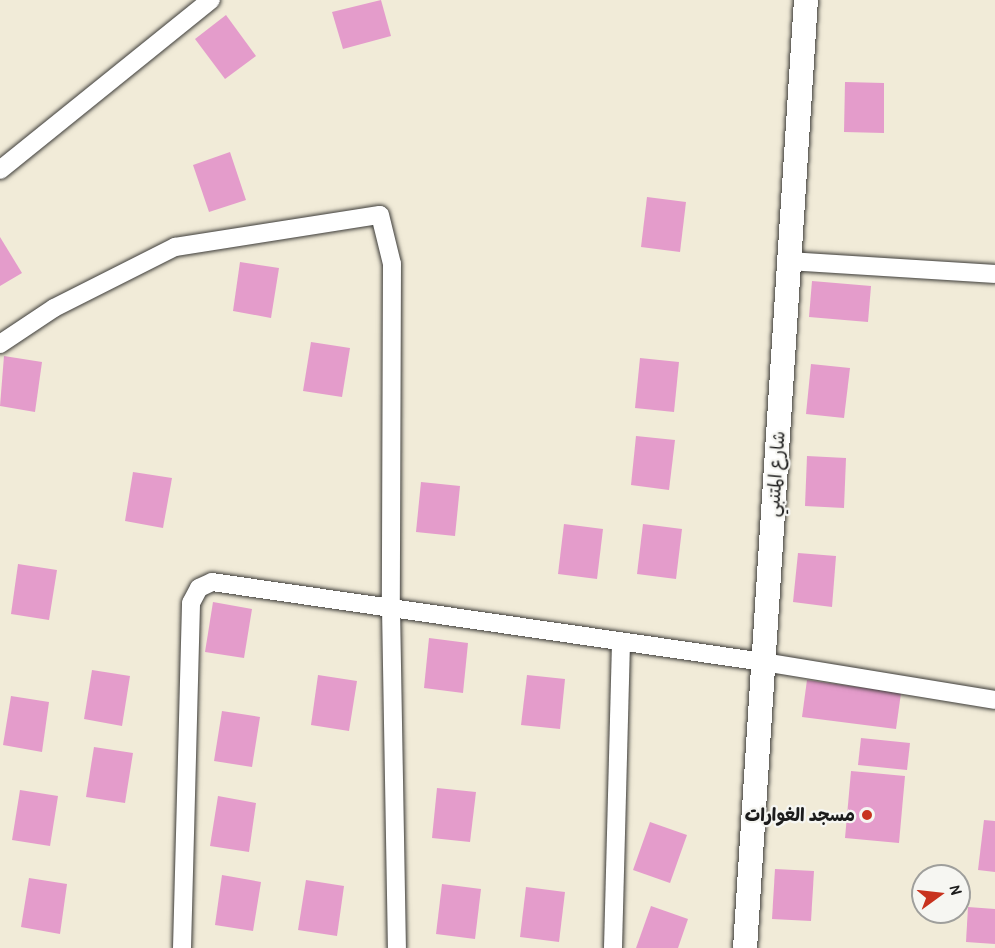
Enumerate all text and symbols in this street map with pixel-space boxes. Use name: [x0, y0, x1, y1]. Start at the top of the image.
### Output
street label: شارع المتنبي: [762, 430, 790, 518]
place label: مسجد الغوارات: [745, 804, 855, 826]
marker: مسجد الغوارات: [860, 808, 874, 822]
north arrow: [911, 864, 971, 924]
text: N: [945, 883, 968, 897]

